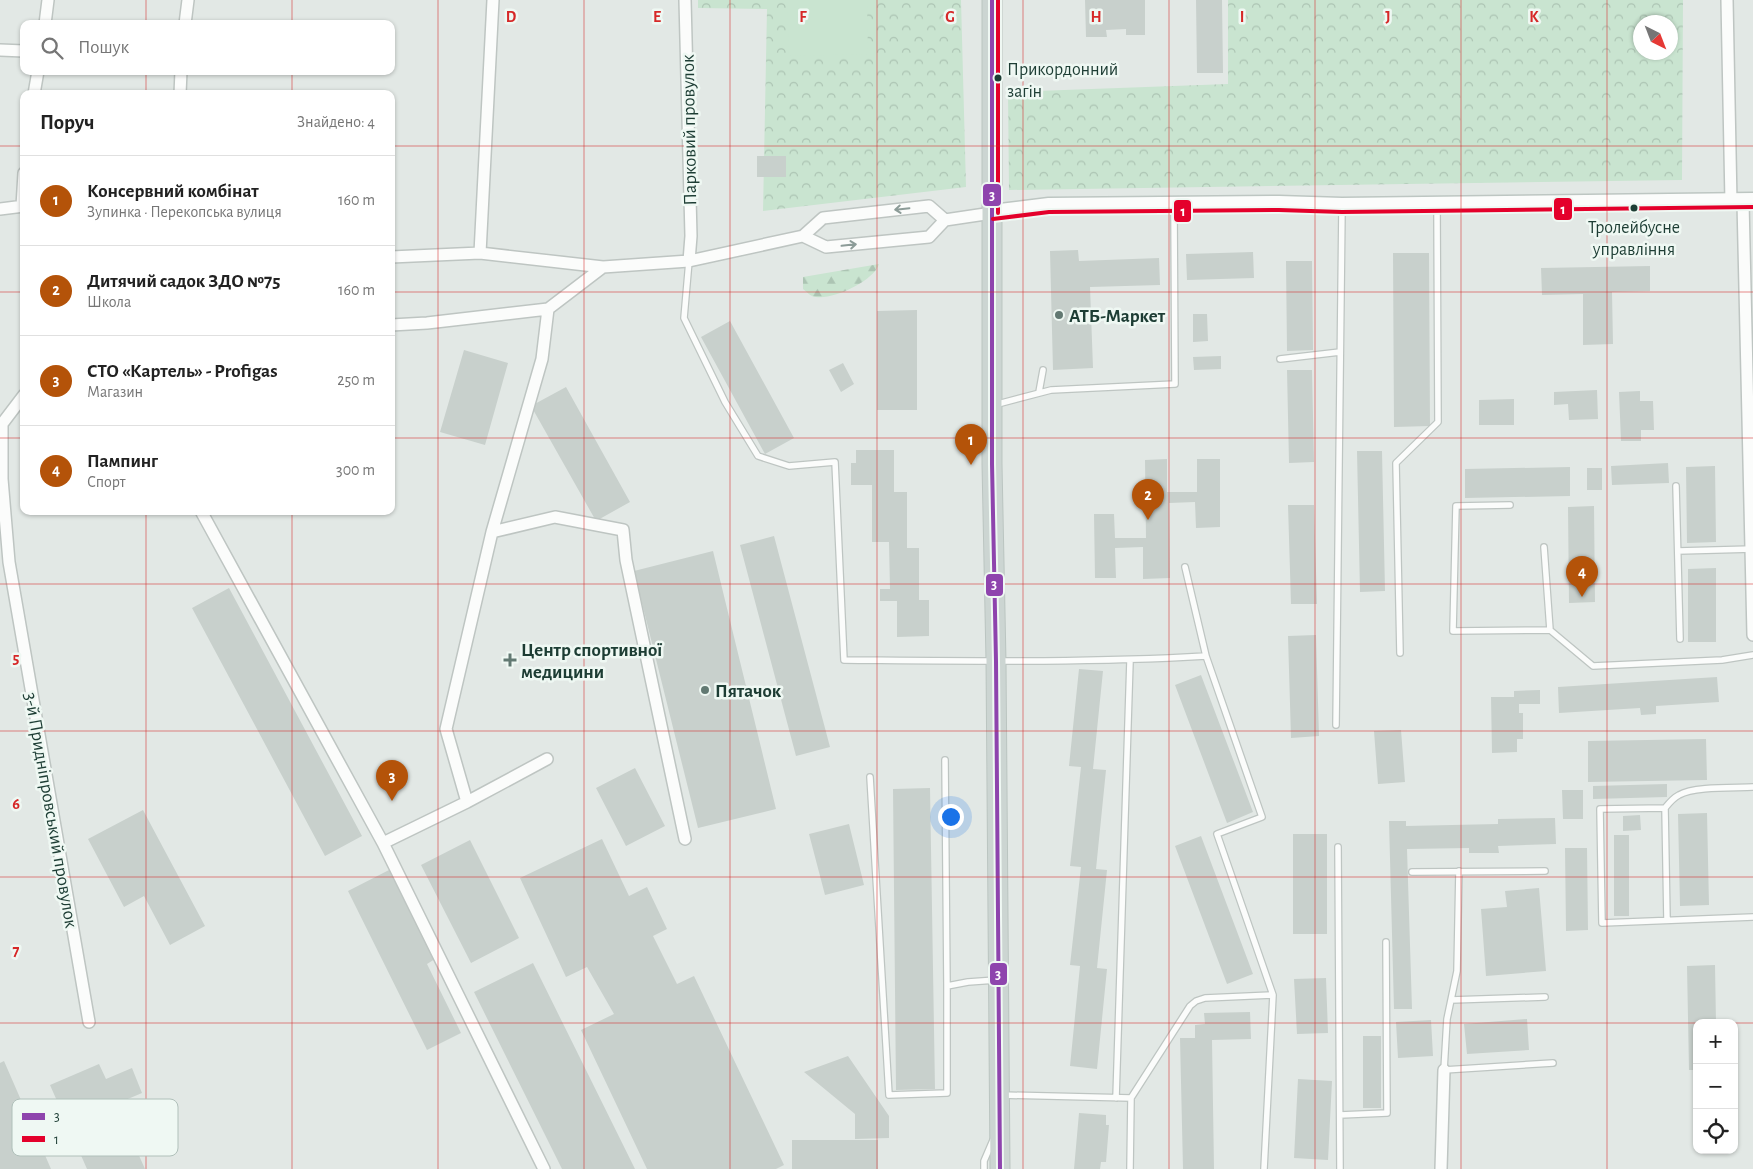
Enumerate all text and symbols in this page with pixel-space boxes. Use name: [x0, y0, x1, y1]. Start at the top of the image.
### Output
text: D: [506, 9, 517, 25]
text: E: [653, 9, 661, 25]
text: F: [799, 9, 807, 25]
text: G: [945, 9, 955, 25]
text: H: [1090, 9, 1102, 25]
text: I: [1240, 9, 1244, 25]
text: J: [1385, 9, 1391, 25]
text: K: [1529, 9, 1539, 25]
north arrow: [1633, 15, 1678, 60]
search box: [20, 20, 395, 75]
icon: search: [38, 34, 66, 62]
text: Пошук: [78, 38, 129, 57]
street label: Парковий провулок: [679, 54, 700, 206]
place label: Прикордонний загін: [1007, 61, 1118, 101]
marker: Прикордонний загін: [993, 73, 1003, 83]
text: Поруч: [40, 112, 94, 133]
text: Знайдено: 4: [297, 114, 375, 130]
text: Консервний комбінат: [87, 182, 259, 201]
line badge: 3: [982, 183, 1002, 207]
text: 3: [989, 189, 995, 203]
text: 1: [53, 192, 59, 208]
text: 160 m: [338, 192, 375, 208]
line badge: 1: [1553, 197, 1573, 221]
line badge: 1: [1173, 199, 1192, 223]
text: 1: [1560, 203, 1566, 217]
marker: Тролейбусне управління: [1629, 203, 1639, 213]
text: Зупинка · Перекопська вулиця: [87, 204, 282, 220]
one-way arrow: [894, 204, 910, 214]
text: 1: [1180, 205, 1186, 219]
place label: Тролейбусне управління: [1588, 218, 1680, 259]
one-way arrow: [841, 240, 857, 250]
text: Дитячий садок ЗДО №75: [87, 272, 280, 291]
text: 2: [52, 282, 60, 298]
text: 160 m: [338, 282, 375, 298]
text: Школа: [87, 294, 131, 310]
place label: АТБ-Маркет: [1069, 307, 1166, 326]
marker: АТБ-Маркет: [1053, 309, 1065, 321]
text: СТО «Картель» - Profigas: [87, 362, 277, 381]
text: 3: [53, 372, 59, 388]
text: 250 m: [337, 372, 375, 388]
text: Магазин: [87, 384, 143, 400]
pin: 1: [955, 424, 987, 465]
text: Пампинг: [87, 452, 158, 471]
text: 4: [52, 462, 60, 478]
text: 300 m: [336, 462, 375, 478]
text: Спорт: [87, 474, 126, 490]
pin: 2: [1132, 479, 1164, 520]
pin: 4: [1566, 556, 1598, 597]
line badge: 3: [985, 573, 1004, 597]
text: 3: [991, 578, 997, 592]
place label: Центр спортивної медицини: [521, 641, 662, 682]
text: 5: [13, 650, 20, 666]
marker: Центр спортивної медицини: [503, 653, 517, 667]
place label: Пятачок: [715, 682, 782, 701]
marker: Пятачок: [699, 684, 711, 696]
street label: 3-й Придніпровський провулок: [20, 691, 81, 930]
pin: 3: [376, 760, 408, 801]
text: 6: [12, 796, 20, 812]
your location: [938, 804, 964, 830]
text: 7: [13, 943, 20, 959]
line badge: 3: [989, 962, 1008, 986]
text: 3: [995, 968, 1001, 982]
map controls: [1693, 1019, 1738, 1154]
button: +: [1693, 1019, 1738, 1064]
button: −: [1693, 1064, 1738, 1109]
legend: [12, 1099, 178, 1156]
button: locate: [1693, 1109, 1738, 1154]
text: 3: [54, 1110, 60, 1124]
text: 1: [54, 1133, 59, 1147]

